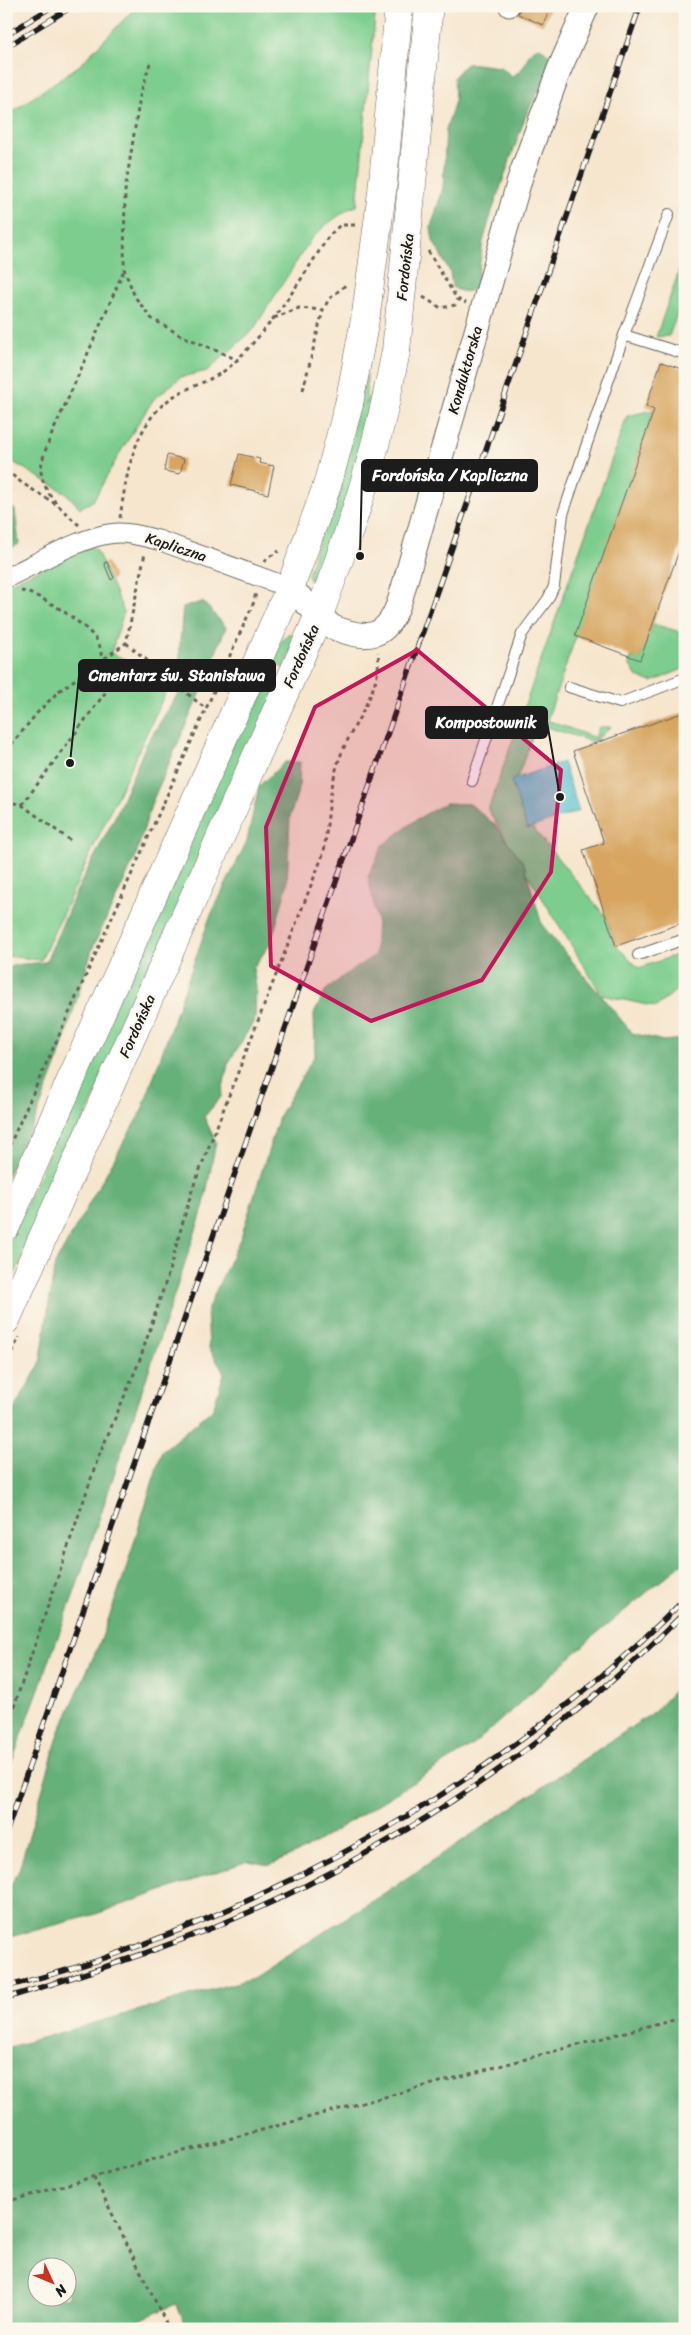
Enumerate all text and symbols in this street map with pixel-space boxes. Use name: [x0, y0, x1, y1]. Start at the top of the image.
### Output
street label: Fordońska: [389, 232, 421, 302]
street label: Konduktorska: [440, 322, 490, 417]
callout: Fordońska / Kapliczna: [362, 460, 537, 491]
text: Fordońska / Kapliczna: [371, 461, 529, 490]
street label: Kapliczna: [142, 525, 211, 569]
street label: Fordońska: [275, 620, 327, 692]
callout: Cmentarz św. Stanisława: [79, 660, 275, 691]
text: Cmentarz św. Stanisława: [88, 661, 265, 690]
callout: Kompostownik: [426, 707, 547, 738]
text: Kompostownik: [435, 708, 537, 737]
street label: Fordońska: [111, 990, 163, 1062]
north arrow: [28, 2258, 78, 2308]
text: N: [48, 2278, 74, 2303]

